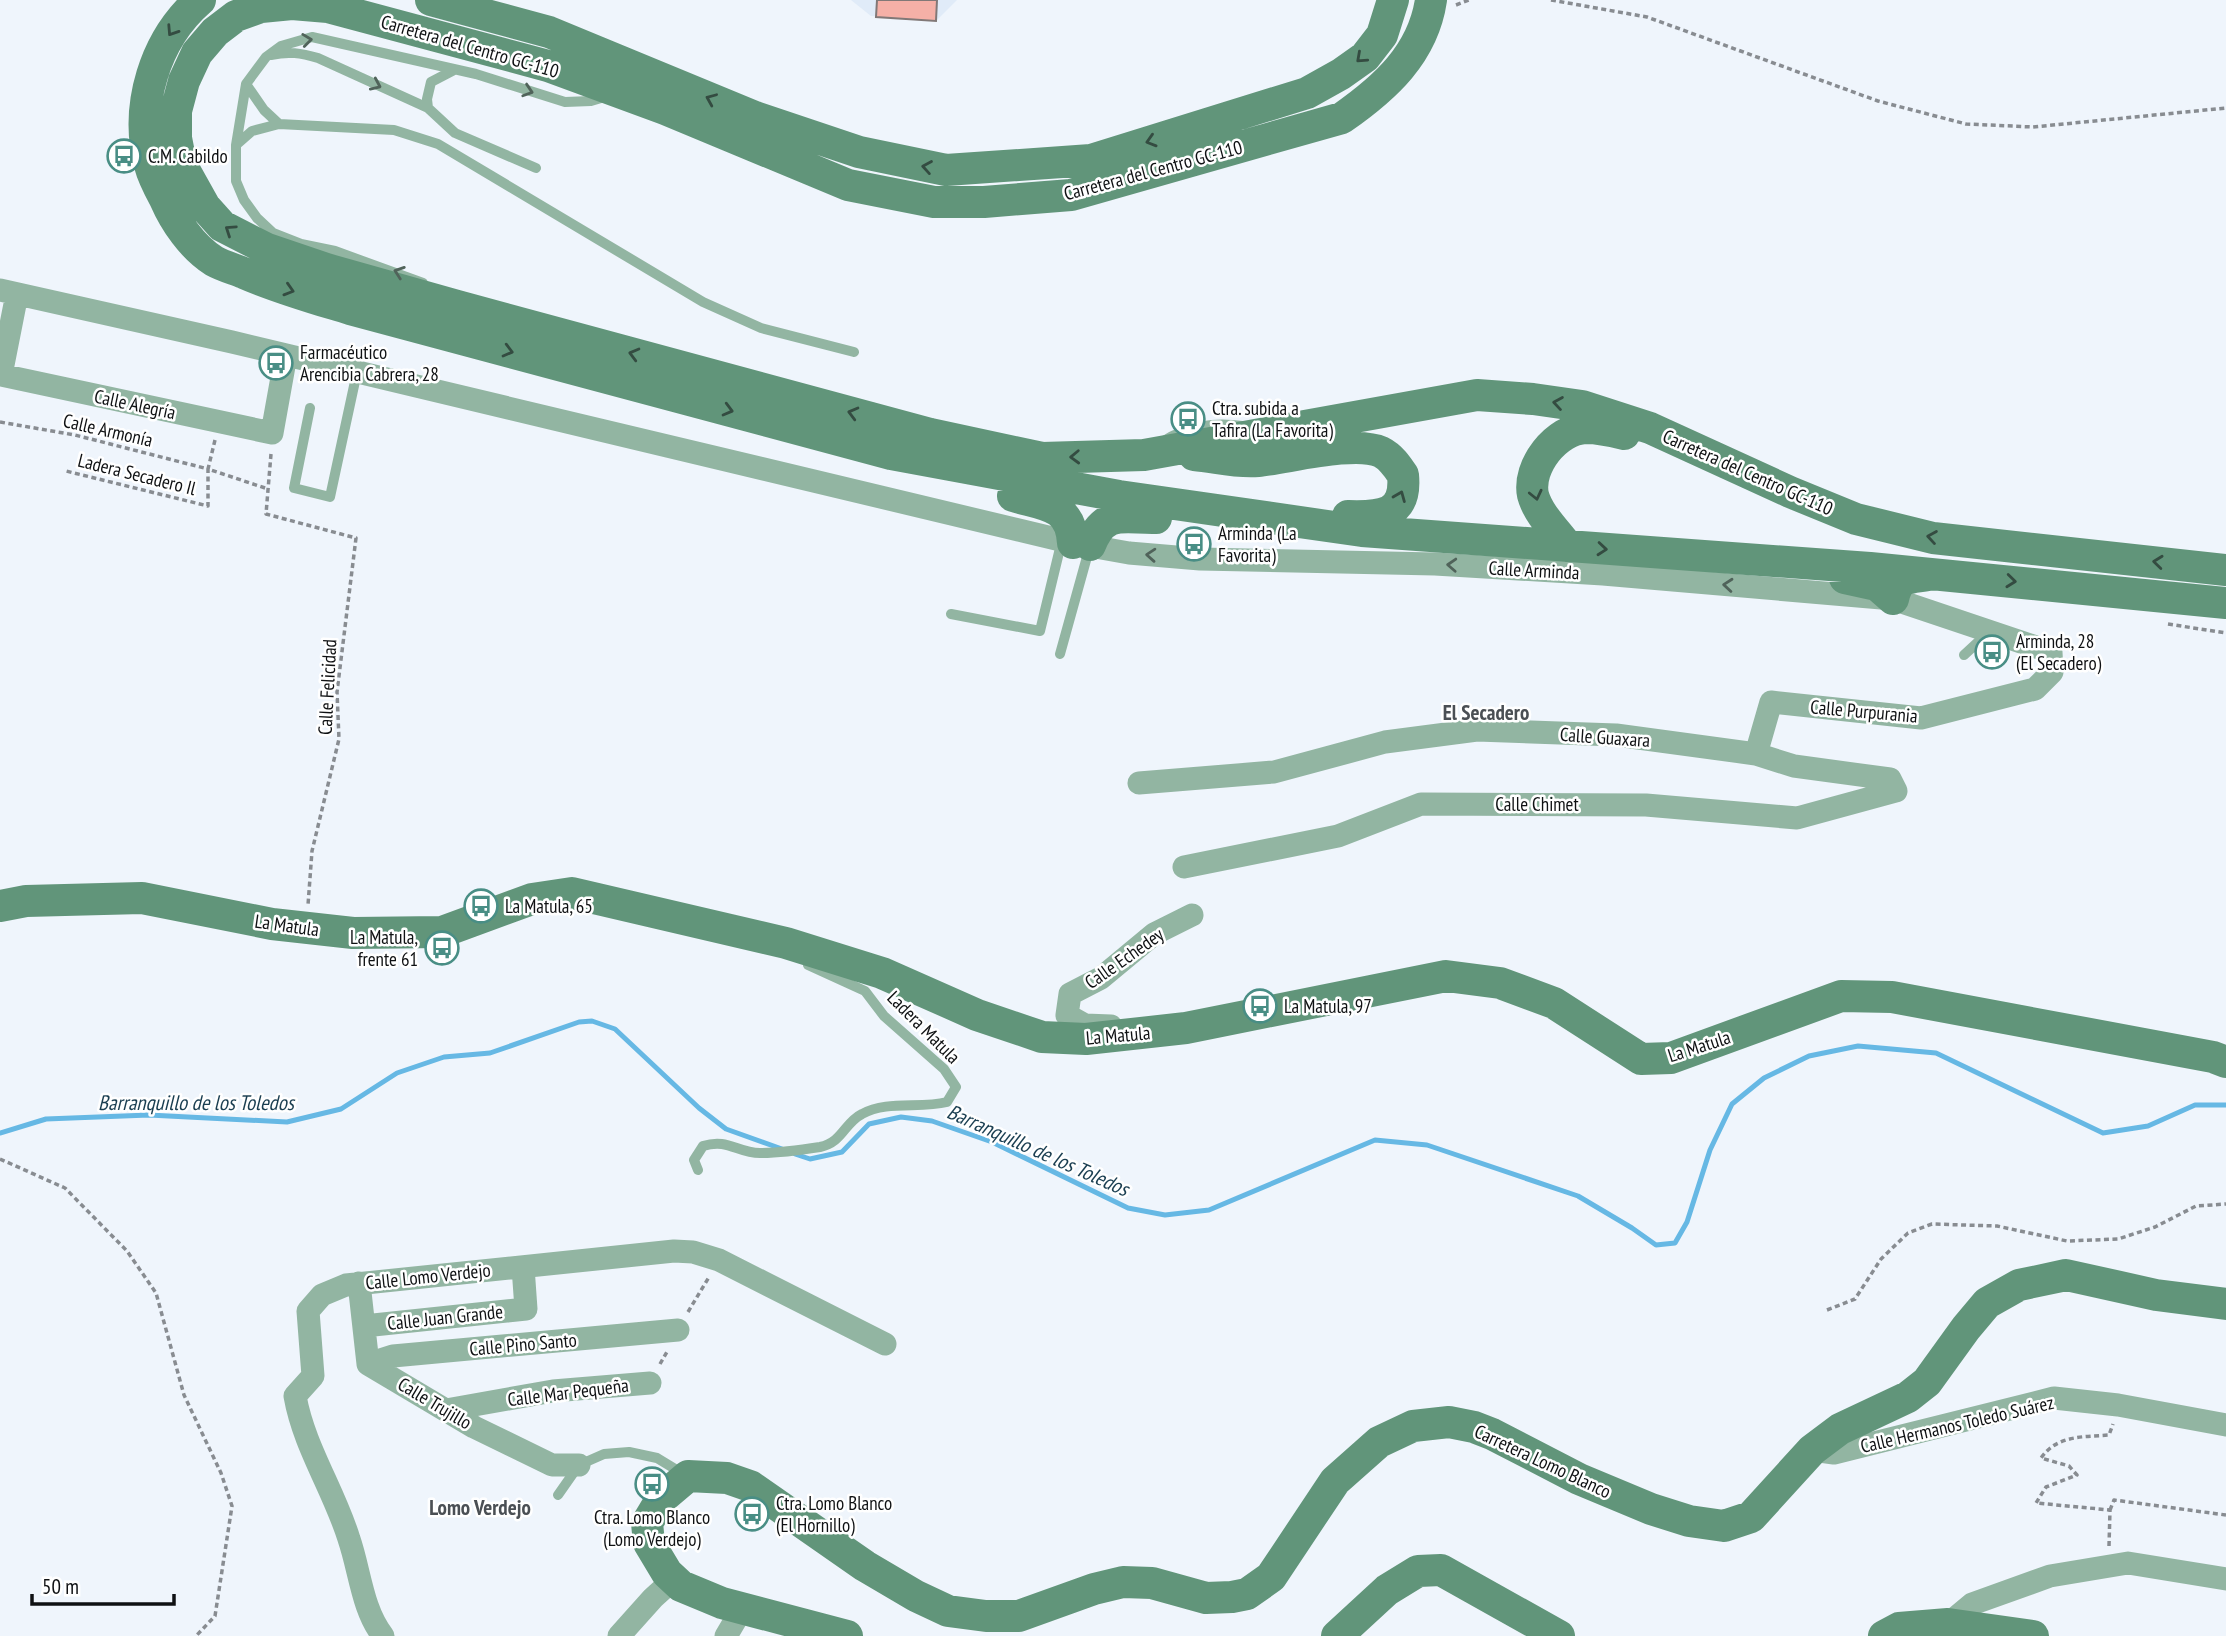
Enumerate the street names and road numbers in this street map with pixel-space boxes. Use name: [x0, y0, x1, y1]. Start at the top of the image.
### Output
street label: Carretera del Centro GC-110: [378, 9, 562, 83]
street label: Carretera del Centro GC-110: [1061, 135, 1245, 205]
street label: Calle Alegría: [92, 384, 178, 424]
street label: Calle Armonía: [61, 408, 155, 452]
street label: Carretera del Centro GC-110: [1659, 424, 1837, 520]
street label: Ladera Secadero Il: [76, 448, 199, 500]
street label: Calle Arminda: [1488, 556, 1580, 584]
street label: Calle Felicidad: [313, 638, 341, 736]
street label: Calle Purpurania: [1809, 694, 1919, 728]
street label: Calle Guaxara: [1559, 722, 1651, 752]
street label: Calle Chimet: [1495, 792, 1579, 816]
street label: La Matula: [253, 909, 321, 941]
street label: Calle Echedey: [1080, 922, 1169, 994]
street label: Ladera Matula: [883, 986, 965, 1068]
street label: La Matula: [1085, 1020, 1151, 1050]
street label: La Matula: [1665, 1025, 1733, 1067]
street label: Calle Lomo Verdejo: [364, 1258, 492, 1294]
street label: Calle Juan Grande: [386, 1299, 504, 1335]
street label: Calle Pino Santo: [468, 1327, 578, 1361]
street label: Calle Trujillo: [394, 1372, 476, 1434]
street label: Calle Mar Pequeña: [506, 1373, 630, 1411]
street label: Calle Hermanos Toledo Suárez: [1858, 1390, 2056, 1458]
street label: Carretera Lomo Blanco: [1471, 1419, 1615, 1503]

